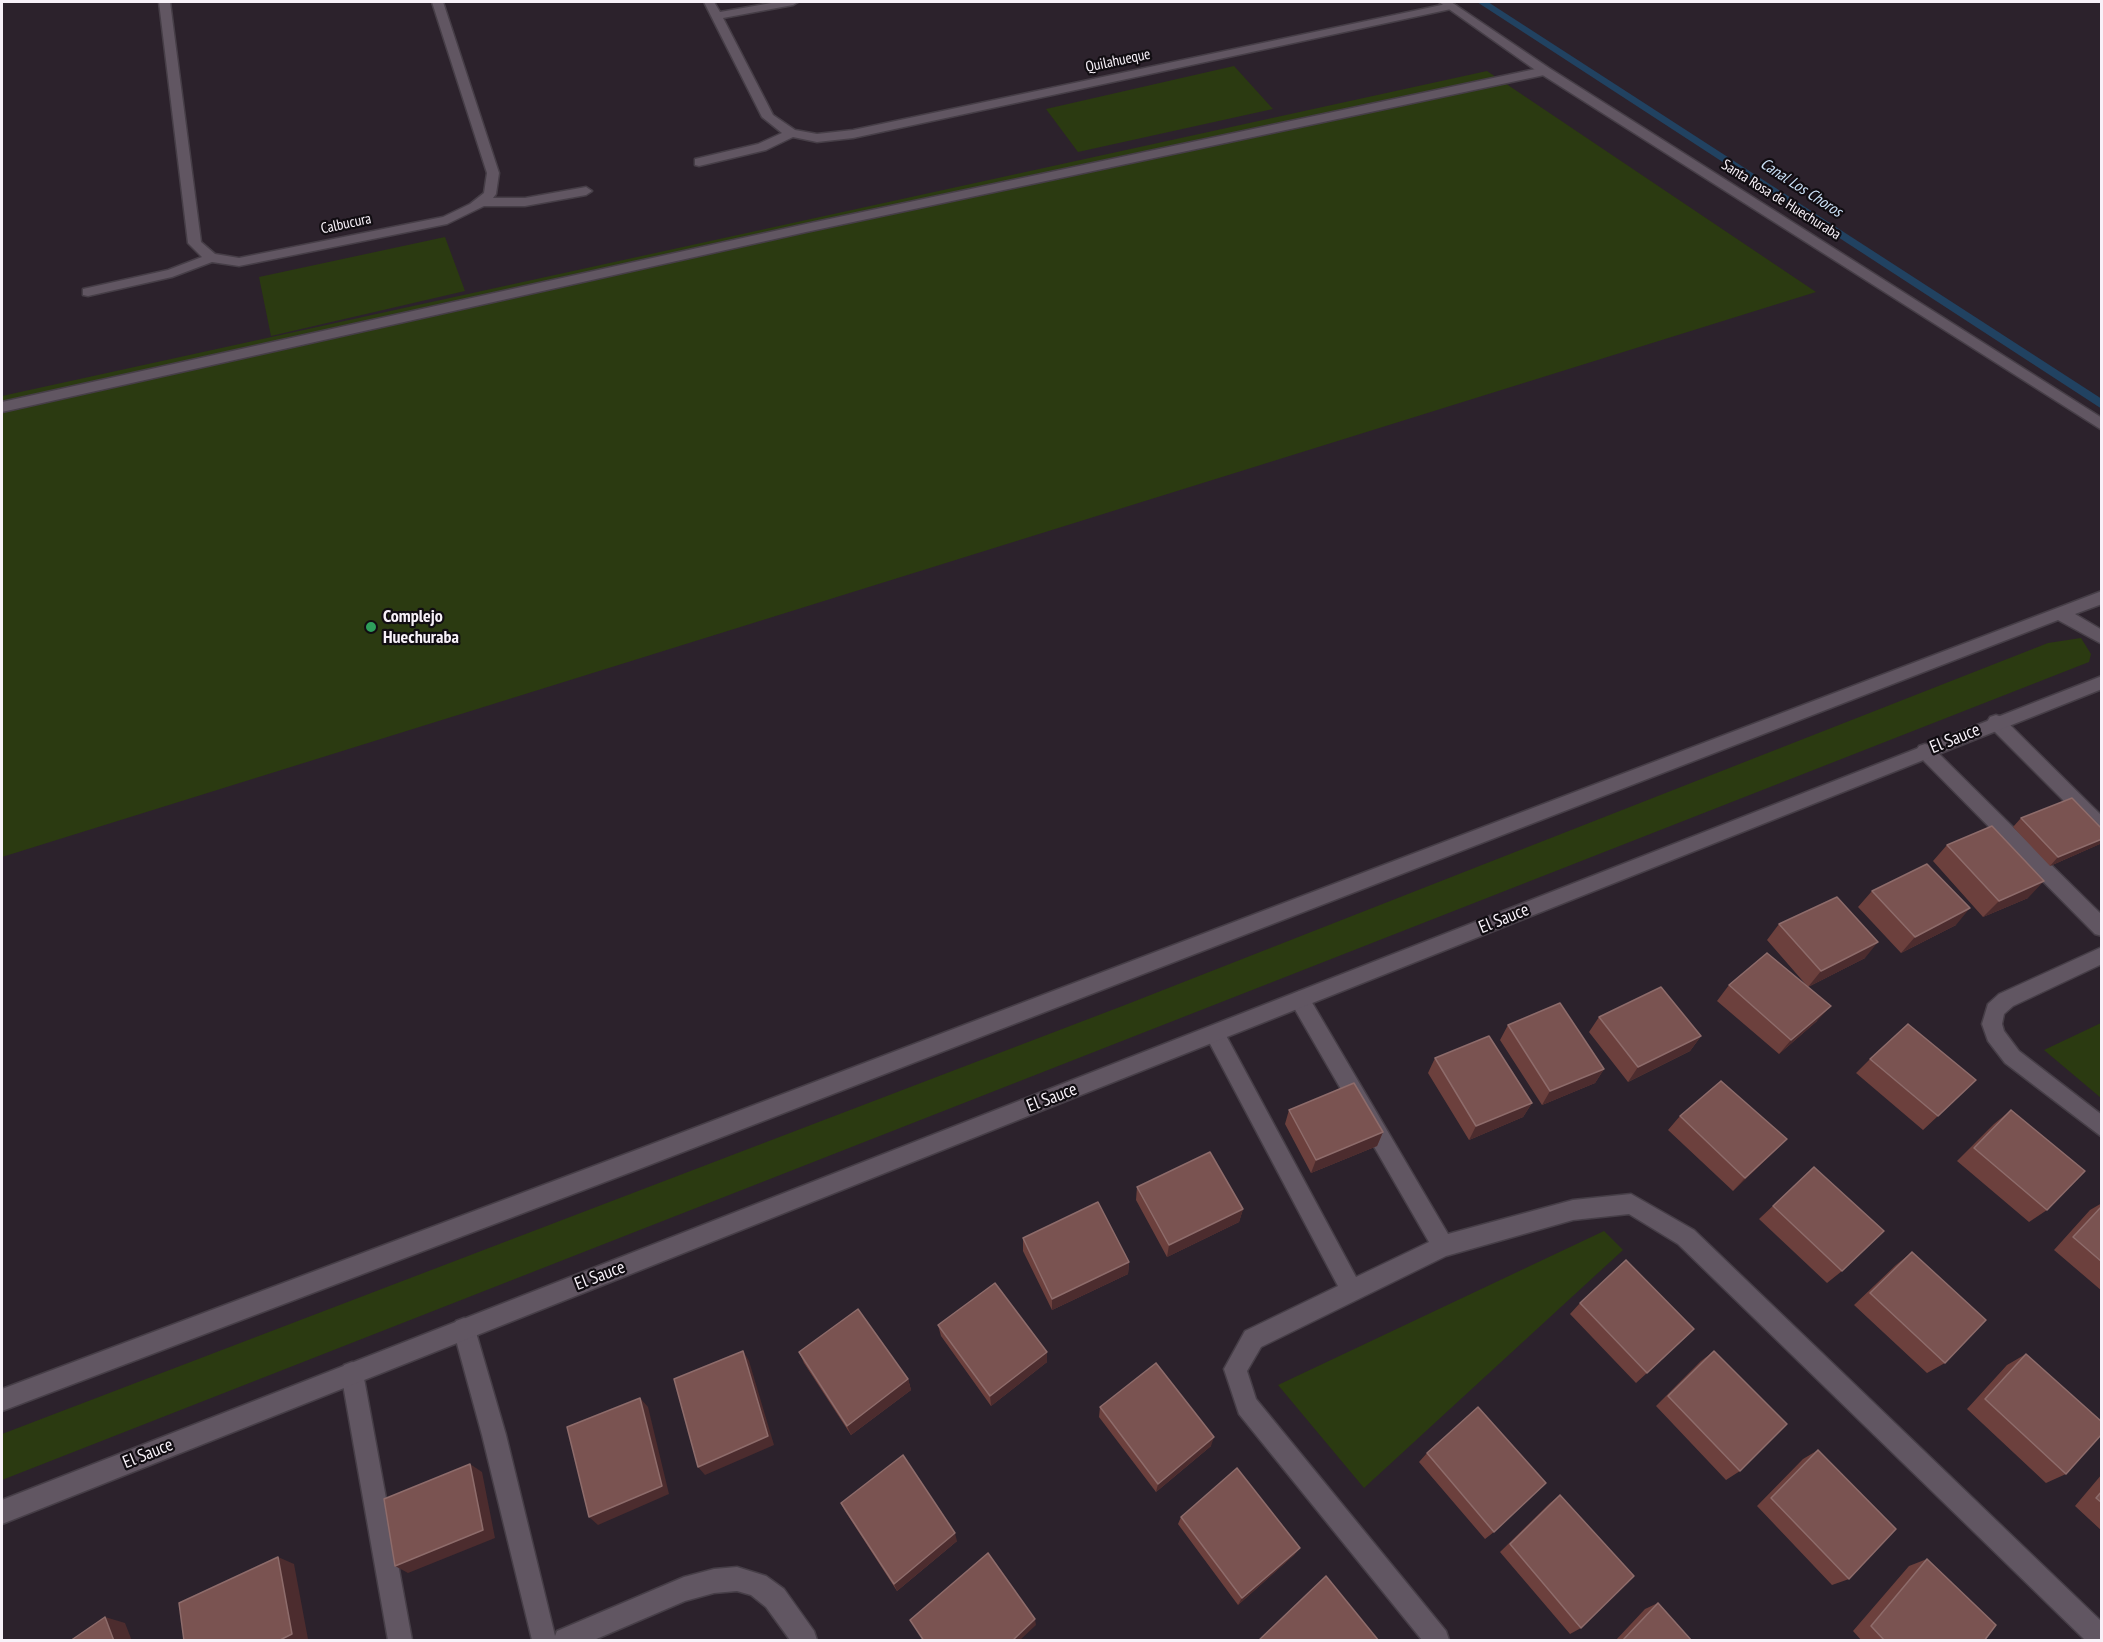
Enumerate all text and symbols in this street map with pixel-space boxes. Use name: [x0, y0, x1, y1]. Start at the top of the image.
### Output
street label: Quilahueque: [1084, 45, 1152, 77]
water label: Canal Los Choros: [1756, 154, 1846, 222]
street label: Santa Rosa de Huechuraba: [1718, 156, 1844, 244]
street label: Calbucura: [319, 210, 373, 238]
place label: Complejo Huechuraba: [383, 606, 459, 648]
marker: Complejo Huechuraba: [364, 620, 378, 634]
street label: El Sauce: [1927, 719, 1983, 759]
street label: El Sauce: [1476, 899, 1532, 939]
street label: El Sauce: [1024, 1079, 1080, 1117]
street label: El Sauce: [572, 1257, 628, 1295]
street label: El Sauce: [120, 1434, 176, 1474]

